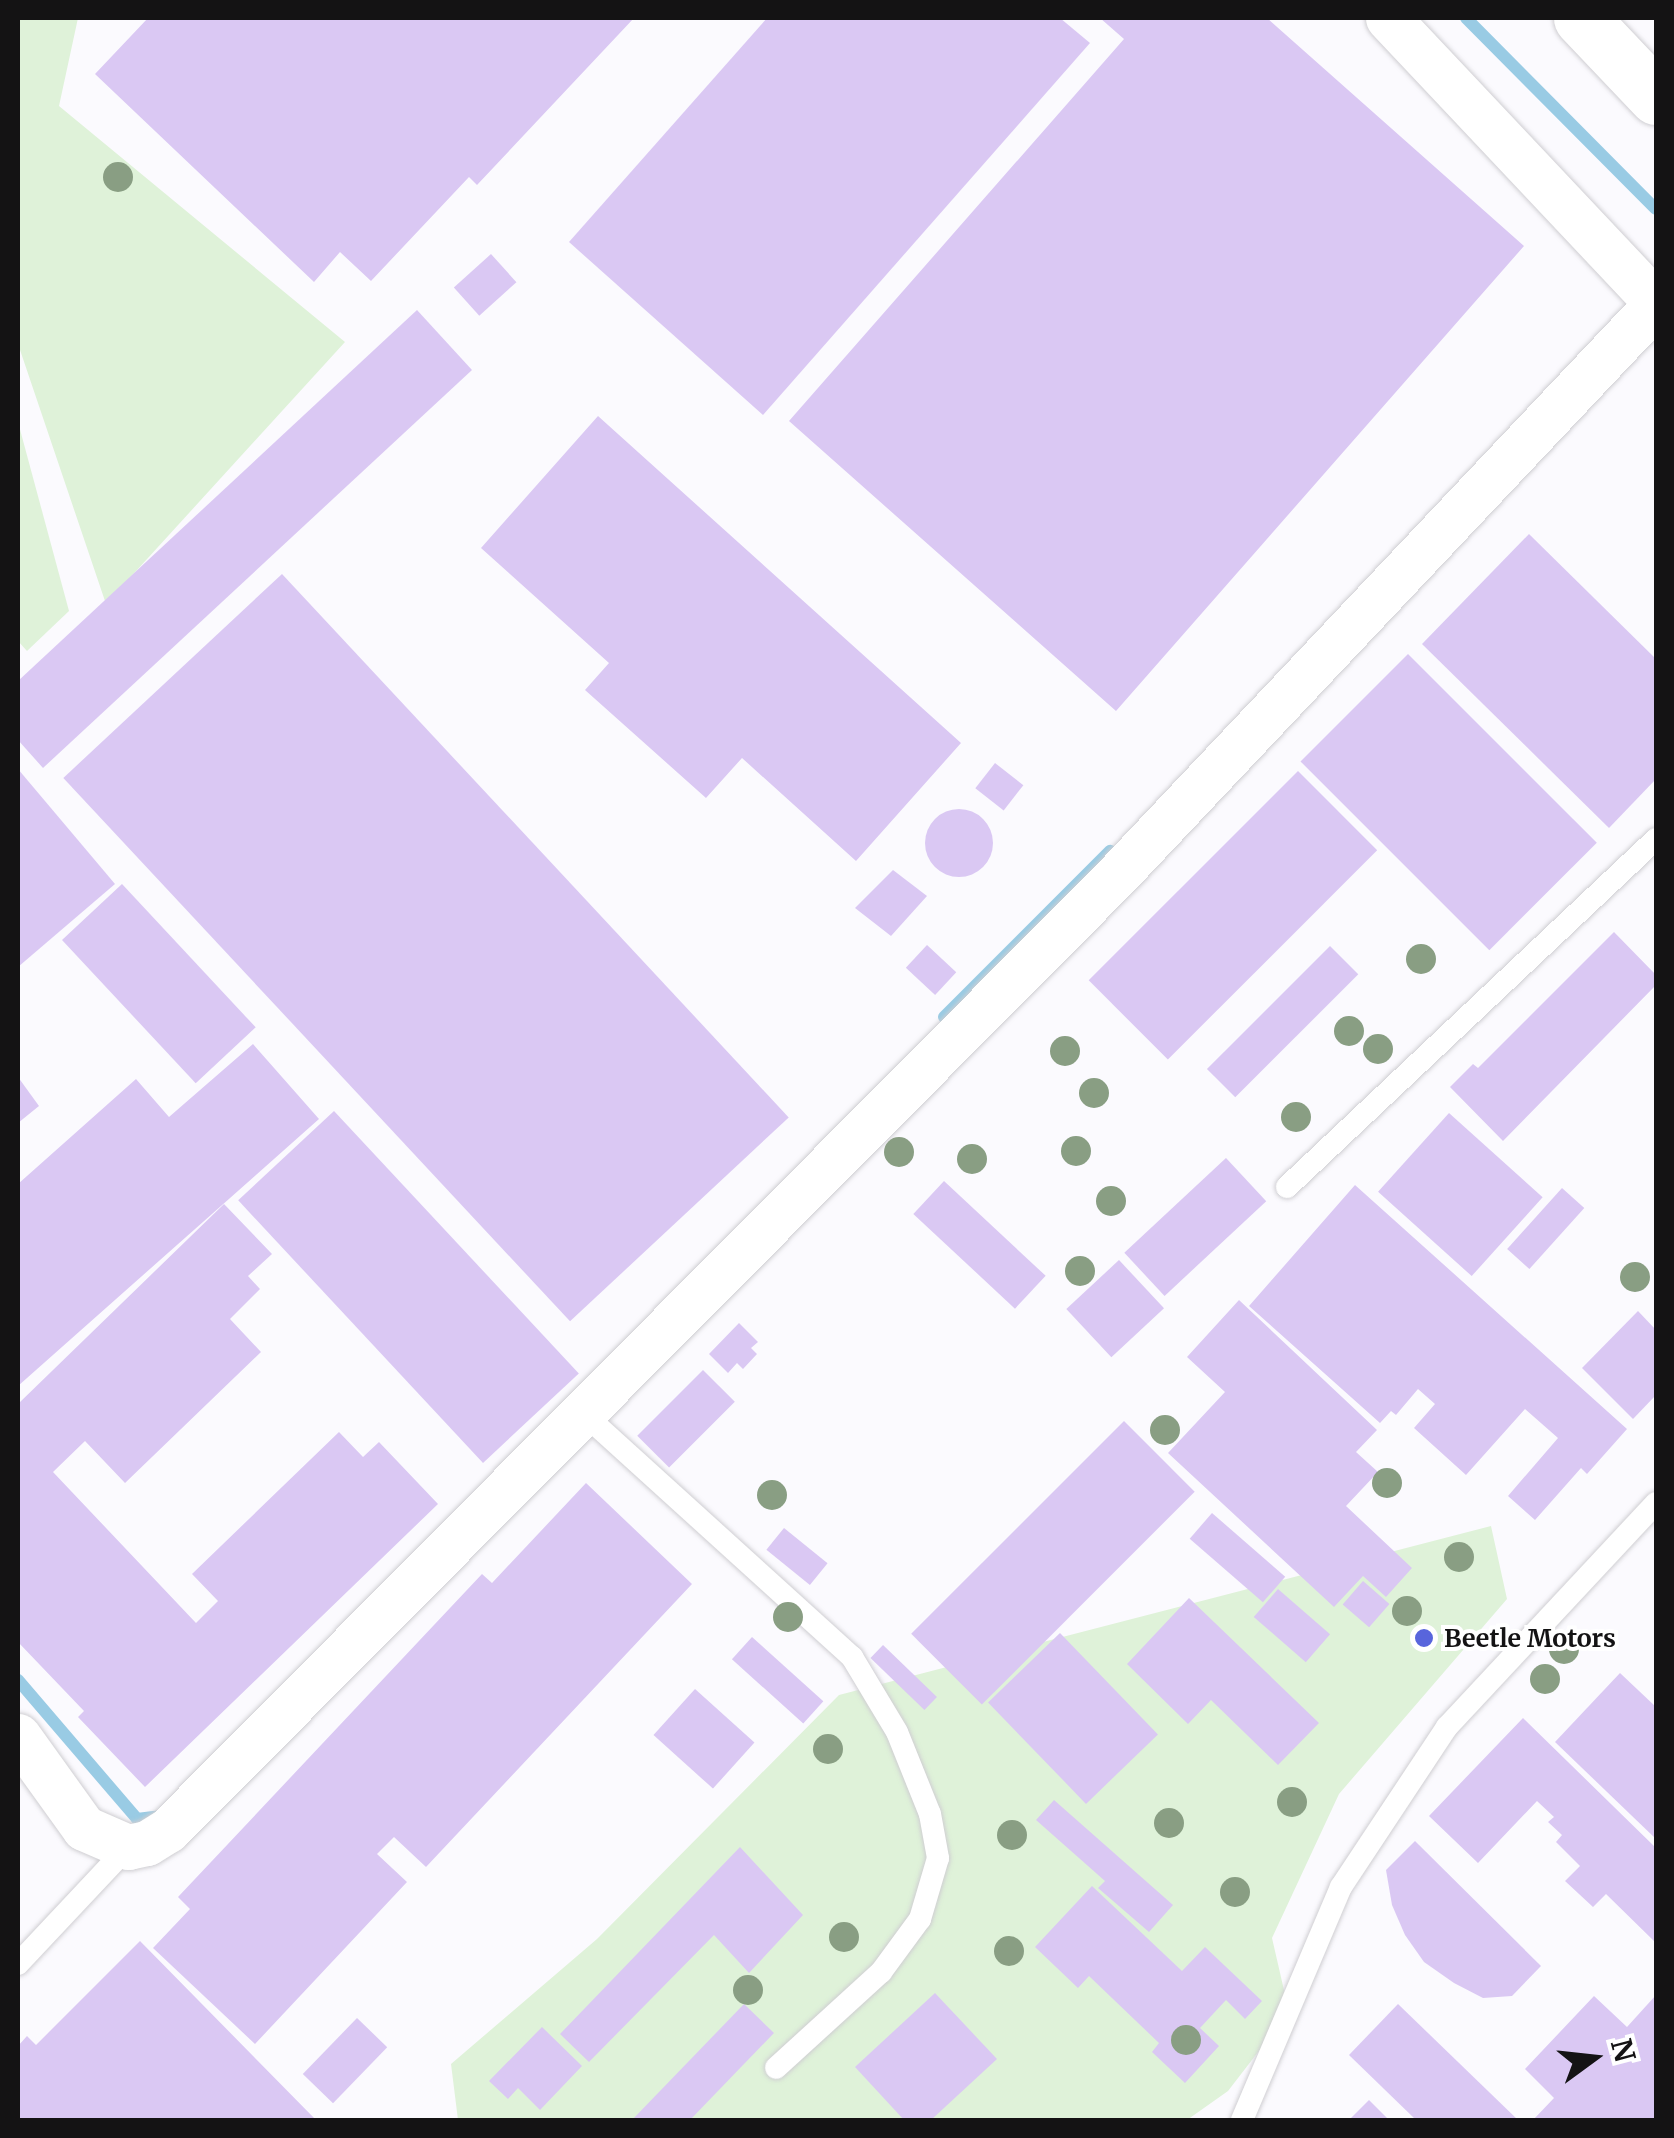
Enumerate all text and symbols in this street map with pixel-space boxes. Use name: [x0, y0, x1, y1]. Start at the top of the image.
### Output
place label: Beetle Motors: [1444, 1623, 1616, 1653]
marker: Beetle Motors: [1413, 1627, 1435, 1649]
north arrow: [1544, 2008, 1644, 2108]
text: N: [1603, 2035, 1643, 2066]

